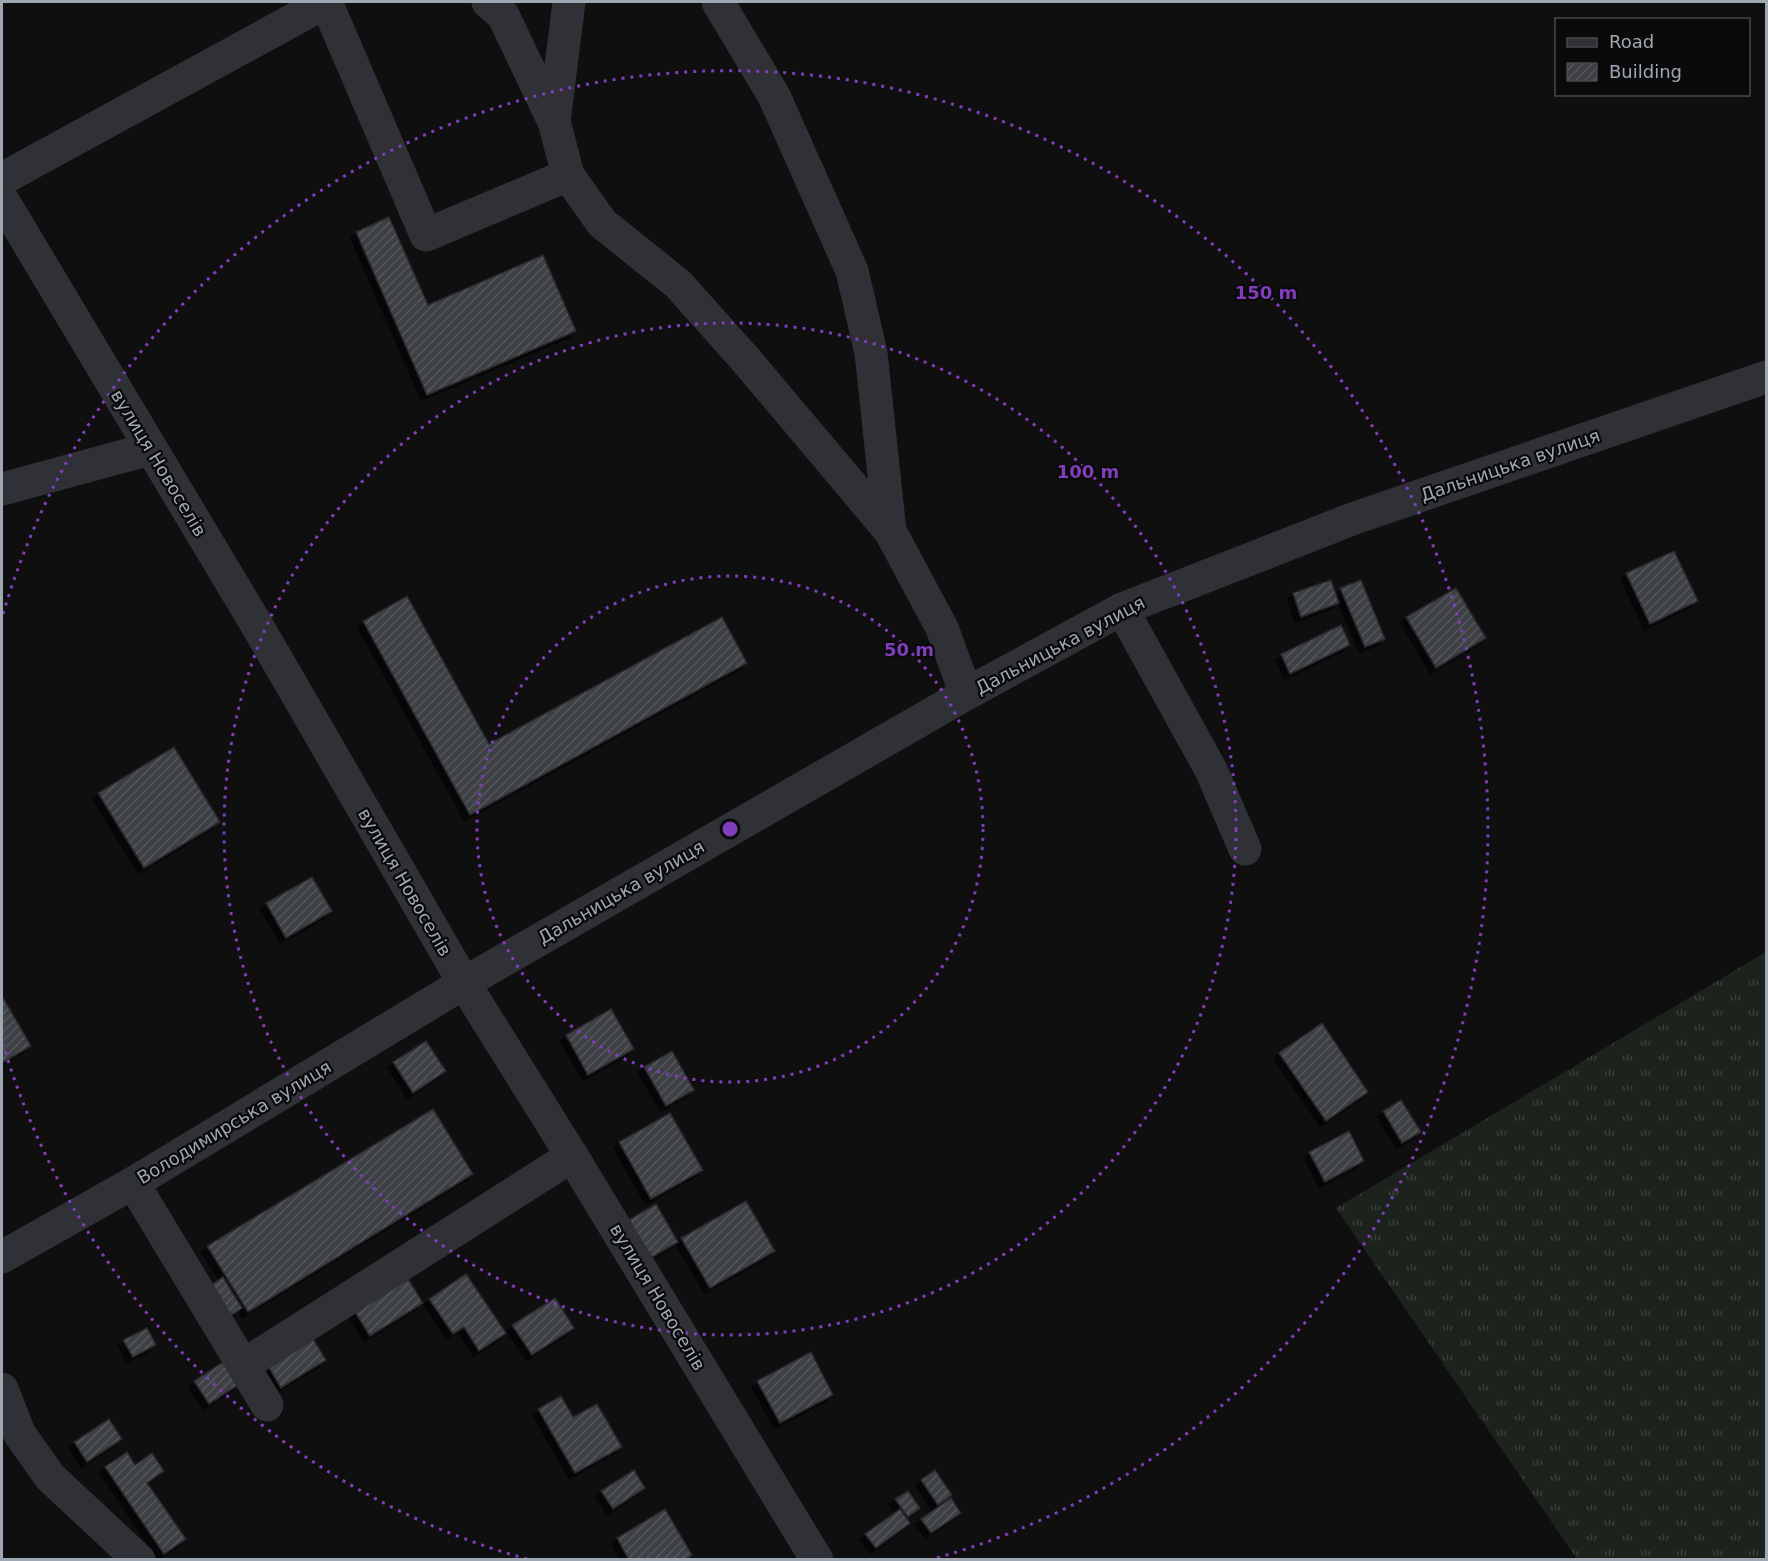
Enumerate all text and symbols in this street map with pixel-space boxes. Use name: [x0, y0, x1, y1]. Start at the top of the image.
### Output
legend: [1555, 18, 1750, 96]
text: Road: [1609, 31, 1654, 52]
text: Building: [1609, 61, 1682, 82]
text: 150 m: [1235, 282, 1297, 303]
street label: вулиця Новоселів: [107, 386, 211, 540]
street label: Дальницька вулиця: [1417, 424, 1603, 506]
text: 100 m: [1057, 461, 1119, 482]
street label: Дальницька вулиця: [972, 591, 1148, 699]
text: 50 m: [884, 639, 934, 660]
street label: вулиця Новоселів: [354, 804, 456, 960]
centre of rings: [720, 819, 740, 839]
street label: Дальницька вулиця: [534, 836, 708, 948]
street label: Володимирська вулиця: [133, 1056, 335, 1188]
street label: вулиця Новоселів: [606, 1220, 710, 1374]

